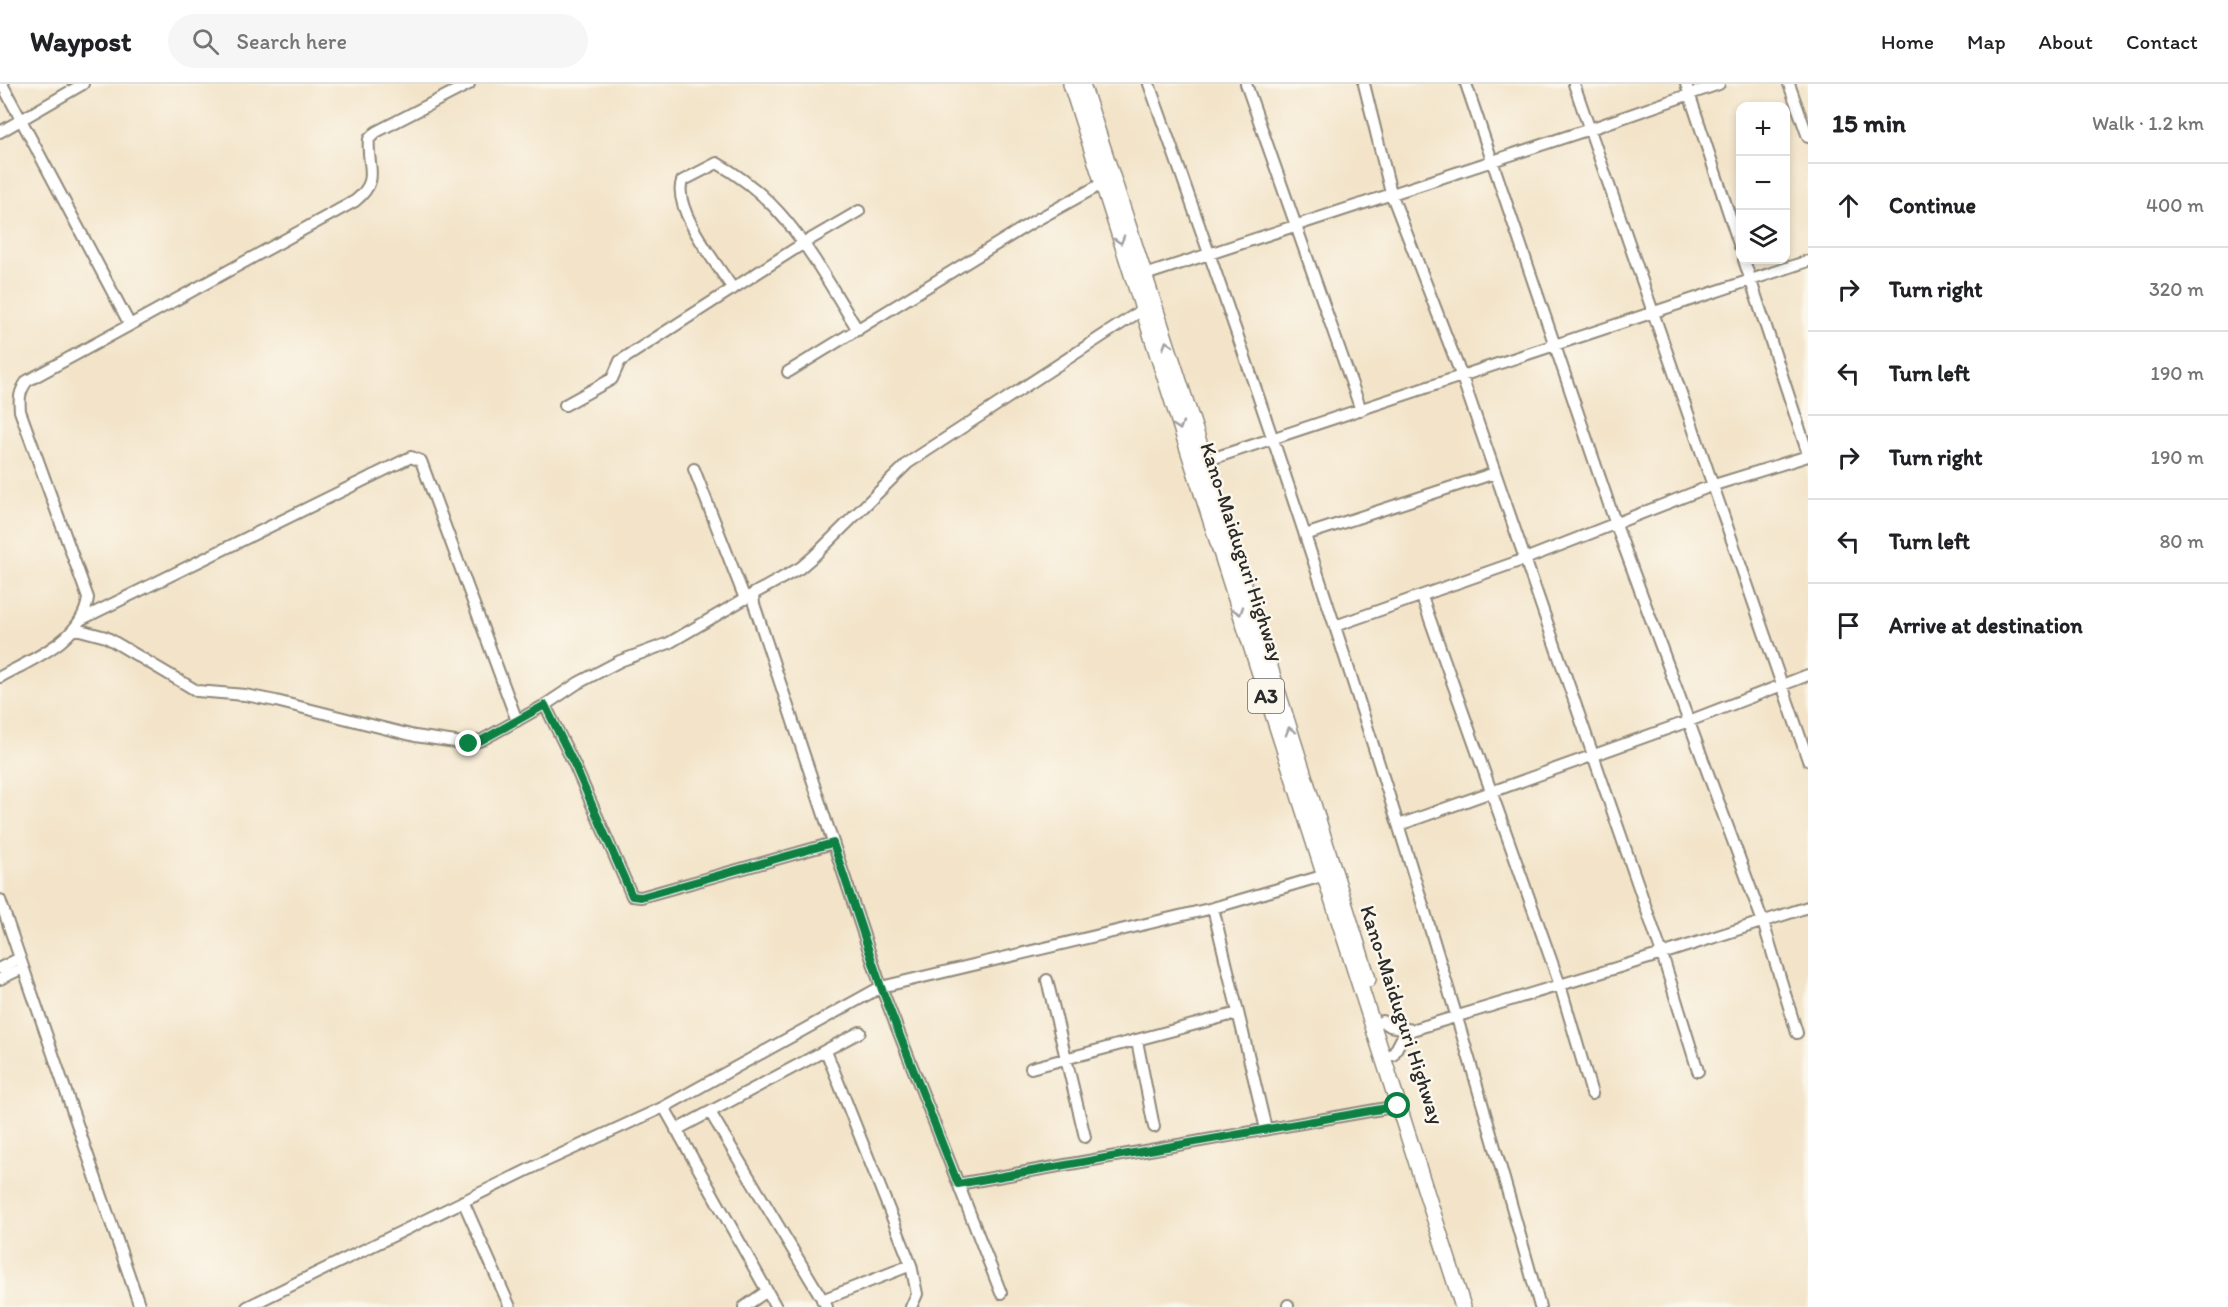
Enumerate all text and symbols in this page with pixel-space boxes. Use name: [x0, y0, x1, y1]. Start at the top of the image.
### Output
search box: [168, 14, 588, 68]
text: Waypost: [30, 24, 132, 58]
icon: search: [189, 25, 222, 58]
text: Search here: [237, 28, 347, 55]
text: Home: [1881, 29, 1934, 54]
text: Map: [1967, 29, 2006, 54]
text: About: [2039, 29, 2093, 54]
text: Contact: [2126, 29, 2198, 54]
map controls: [1736, 102, 1790, 264]
button: +: [1736, 102, 1790, 156]
text: 15 min: [1832, 107, 1906, 139]
text: Walk · 1.2 km: [2092, 111, 2204, 135]
button: −: [1736, 156, 1790, 210]
icon: ahead: [1832, 189, 1865, 222]
text: Continue: [1889, 192, 1976, 219]
text: 400 m: [2146, 193, 2204, 217]
button: layers: [1736, 210, 1790, 264]
one-way arrow: [1113, 234, 1125, 245]
icon: right: [1832, 273, 1865, 306]
text: Turn right: [1889, 276, 1983, 303]
text: 320 m: [2149, 277, 2204, 301]
one-way arrow: [1162, 340, 1175, 351]
icon: left: [1832, 357, 1865, 390]
text: Turn left: [1889, 360, 1970, 387]
text: 190 m: [2151, 361, 2204, 385]
one-way arrow: [1172, 420, 1184, 431]
street label: Kano-Maiduguri Highway: [1195, 439, 1290, 665]
icon: right: [1832, 441, 1865, 474]
text: Turn right: [1889, 444, 1983, 471]
text: 190 m: [2151, 445, 2204, 469]
icon: left: [1832, 525, 1865, 558]
text: Turn left: [1889, 528, 1970, 555]
text: 80 m: [2159, 529, 2204, 553]
one-way arrow: [1232, 605, 1244, 616]
icon: arrive: [1832, 609, 1865, 642]
text: Arrive at destination: [1889, 612, 2083, 639]
road number: A3: [1248, 679, 1284, 713]
one-way arrow: [1285, 726, 1297, 737]
route end: [455, 730, 481, 756]
street label: Kano-Maiduguri Highway: [1355, 902, 1450, 1128]
route start: [1384, 1092, 1410, 1118]

